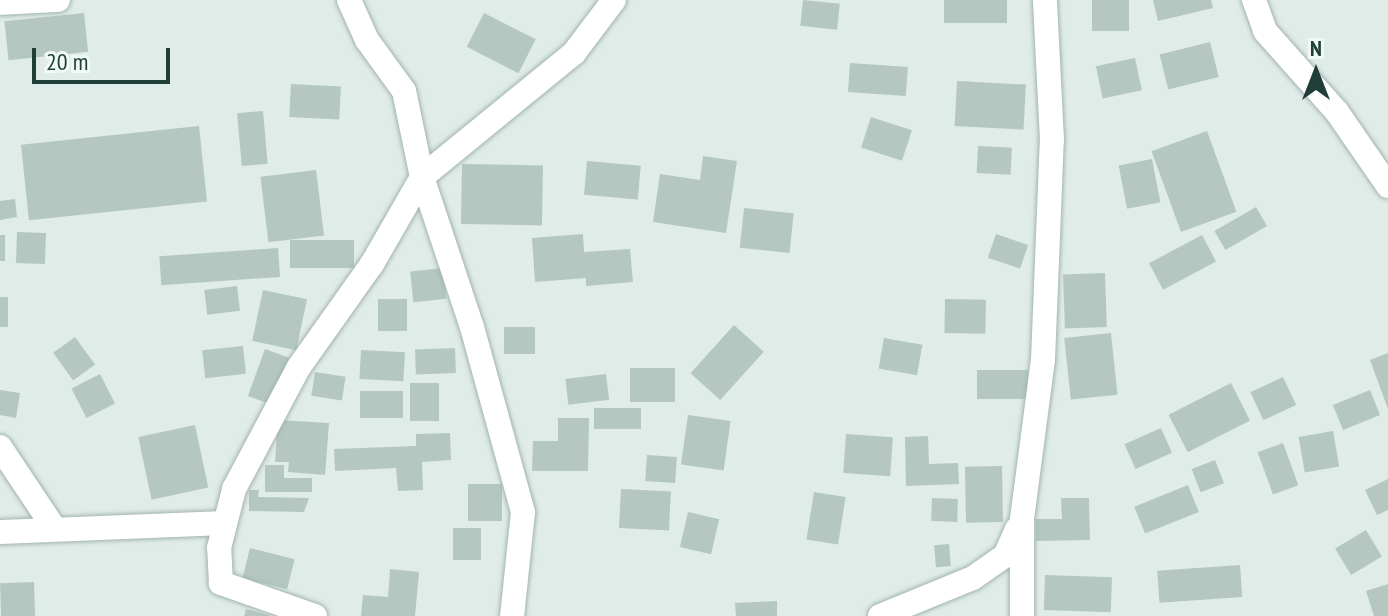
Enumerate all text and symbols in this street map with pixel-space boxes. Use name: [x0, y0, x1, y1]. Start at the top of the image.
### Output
scale bar: [36, 32, 174, 82]
north arrow: [1276, 32, 1356, 112]
text: N: [1310, 34, 1322, 62]
text: 20 m: [46, 46, 88, 77]

